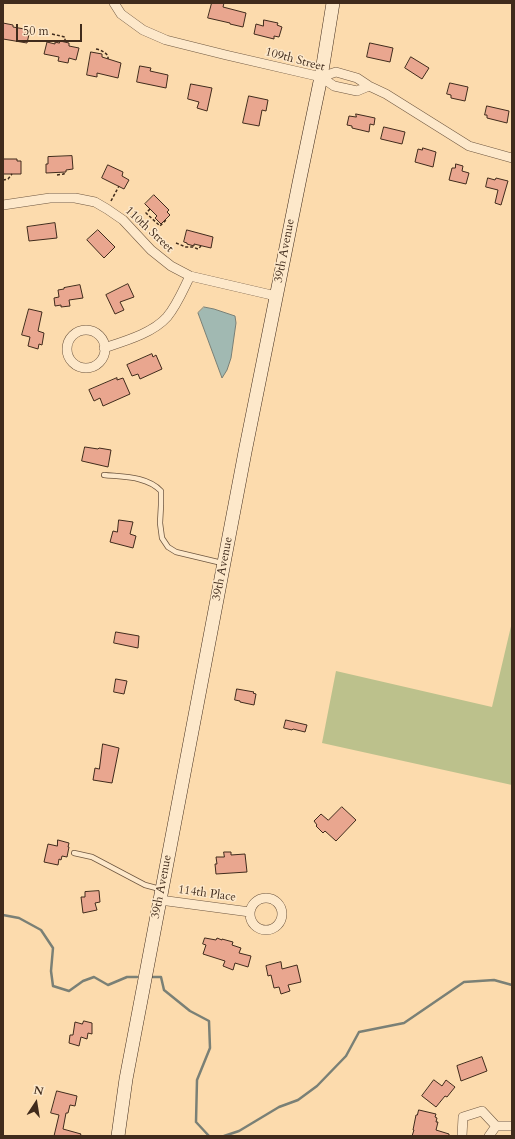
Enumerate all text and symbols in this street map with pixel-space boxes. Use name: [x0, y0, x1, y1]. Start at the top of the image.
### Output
scale bar: [18, 16, 84, 42]
text: 50 m: [23, 23, 49, 39]
street label: 109th Street: [264, 45, 326, 75]
street label: 110th Street: [122, 204, 176, 256]
street label: 39th Avenue: [272, 218, 298, 284]
street label: 39th Avenue: [210, 536, 236, 602]
street label: 39th Avenue: [149, 854, 175, 920]
street label: 114th Place: [177, 883, 237, 905]
text: N: [32, 1082, 45, 1099]
north arrow: [16, 1083, 56, 1123]

